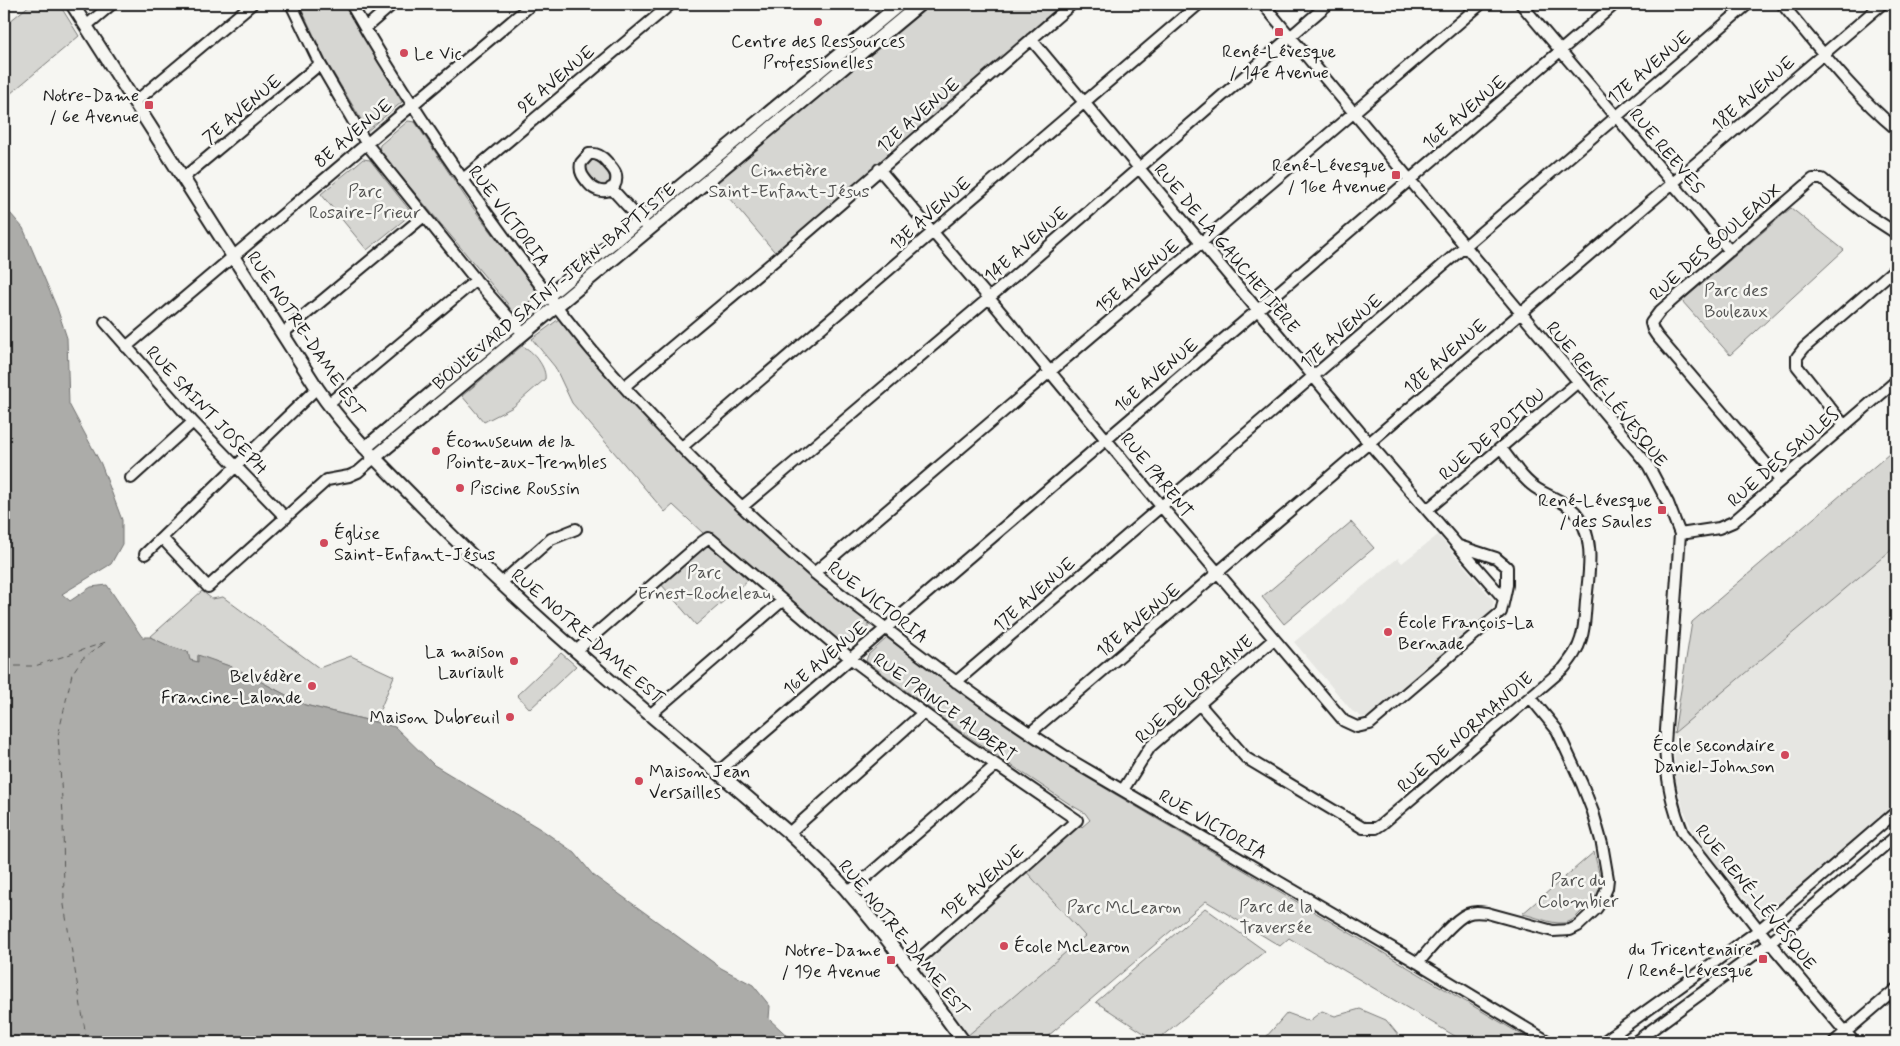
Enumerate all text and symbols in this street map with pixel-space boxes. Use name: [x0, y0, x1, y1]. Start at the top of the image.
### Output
marker: Centre des Ressources Professionelles: [812, 16, 824, 28]
street label: 17E AVENUE: [1603, 25, 1697, 110]
marker: René-Lévesque / 14e Avenue: [1273, 26, 1285, 38]
place label: Centre des Ressources Professionelles: [731, 30, 905, 75]
street label: 9E AVENUE: [513, 40, 601, 119]
place label: René-Lévesque / 14e Avenue: [1222, 40, 1336, 85]
place label: Le Vic: [414, 42, 462, 66]
marker: Le Vic: [398, 47, 410, 59]
street label: 18E AVENUE: [1707, 51, 1801, 137]
street label: 7E AVENUE: [198, 69, 288, 150]
street label: 16E AVENUE: [1417, 70, 1512, 155]
street label: 12E AVENUE: [872, 73, 966, 159]
place label: Notre-Dame / 6e Avenue: [43, 84, 139, 129]
street label: 8E AVENUE: [309, 94, 398, 174]
marker: Notre-Dame / 6e Avenue: [143, 99, 155, 111]
street label: RUE REEVES: [1623, 104, 1709, 200]
place label: René-Lévesque / 16e Avenue: [1272, 154, 1386, 199]
street label: RUE DE LA GAUCHETIÈRE: [1148, 158, 1305, 339]
park label: Cimetière Saint-Enfant-Jésus: [708, 159, 870, 204]
street label: RUE VICTORIA: [462, 161, 554, 272]
marker: René-Lévesque / 16e Avenue: [1390, 169, 1402, 181]
street label: 13E AVENUE: [885, 171, 977, 256]
street label: BOULEVARD SAINT-JEAN-BAPTISTE: [428, 178, 682, 396]
street label: RUE DES BOULEAUX: [1645, 179, 1787, 307]
park label: Parc Rosaire-Prieur: [309, 180, 421, 225]
street label: 14E AVENUE: [979, 201, 1074, 288]
street label: 15E AVENUE: [1090, 234, 1185, 319]
street label: RUE NOTRE-DAME EST: [241, 247, 370, 423]
park label: Parc des Bouleaux: [1704, 279, 1768, 324]
street label: 17E AVENUE: [1295, 289, 1388, 375]
street label: 18E AVENUE: [1399, 314, 1493, 400]
street label: RUE RENÉ-LÉVESQUE: [1540, 317, 1672, 472]
street label: 16E AVENUE: [1109, 333, 1204, 418]
street label: RUE SAINT JOSEPH: [140, 341, 272, 480]
street label: RUE DE POITOU: [1434, 383, 1551, 487]
street label: RUE DES SAULES: [1723, 403, 1845, 513]
street label: RUE PARENT: [1114, 428, 1198, 523]
place label: Écomuseum de la Pointe-aux-Trembles: [446, 430, 607, 475]
marker: Écomuseum de la Pointe-aux-Trembles: [430, 445, 442, 457]
place label: Piscine Roussin: [470, 477, 580, 501]
marker: Piscine Roussin: [454, 482, 466, 494]
place label: René-Lévesque / des Saules: [1538, 489, 1652, 534]
marker: René-Lévesque / des Saules: [1656, 504, 1668, 516]
place label: Église Saint-Enfant-Jésus: [334, 522, 495, 567]
marker: Église Saint-Enfant-Jésus: [318, 537, 330, 549]
street label: 17E AVENUE: [988, 552, 1081, 638]
street label: RUE VICTORIA: [822, 556, 933, 650]
park label: Parc Ernest-Rocheleau: [637, 561, 771, 606]
street label: RUE NOTRE-DAME EST: [506, 564, 670, 710]
street label: 18E AVENUE: [1091, 578, 1186, 663]
place label: École François-La Bernade: [1398, 611, 1534, 656]
street label: 16E AVENUE: [778, 616, 873, 701]
marker: École François-La Bernade: [1382, 626, 1394, 638]
street label: RUE DE LORRAINE: [1130, 630, 1259, 749]
place label: La maison Lauriault: [425, 640, 504, 685]
street label: RUE PRINCE ALBERT: [868, 648, 1021, 768]
marker: La maison Lauriault: [508, 655, 520, 667]
place label: Belvédère Francine-Lalonde: [161, 665, 302, 710]
street label: RUE DE NORMANDIE: [1393, 667, 1539, 799]
marker: Belvédère Francine-Lalonde: [306, 680, 318, 692]
place label: Maison Dubreuil: [370, 706, 500, 730]
marker: Maison Dubreuil: [504, 711, 516, 723]
place label: École secondaire Daniel-Johnson: [1653, 734, 1775, 779]
marker: École secondaire Daniel-Johnson: [1779, 749, 1791, 761]
place label: Maison Jean Versailles: [649, 760, 750, 805]
marker: Maison Jean Versailles: [633, 775, 645, 787]
street label: RUE VICTORIA: [1154, 784, 1271, 866]
street label: RUE RENÉ-LÉVESQUE: [1689, 820, 1821, 975]
street label: 19E AVENUE: [935, 839, 1030, 926]
street label: RUE NOTRE-DAME EST: [832, 855, 975, 1023]
park label: Parc du Colombier: [1537, 869, 1619, 914]
park label: Parc de la Traversée: [1239, 895, 1313, 940]
park label: Parc McLearon: [1067, 896, 1181, 920]
place label: École McLearon: [1014, 935, 1130, 959]
place label: du Tricentenaire / René-Lévesque: [1626, 938, 1753, 983]
place label: Notre-Dame / 19e Avenue: [782, 939, 881, 984]
marker: École McLearon: [998, 940, 1010, 952]
marker: du Tricentenaire / René-Lévesque: [1757, 953, 1769, 965]
marker: Notre-Dame / 19e Avenue: [885, 954, 897, 966]

